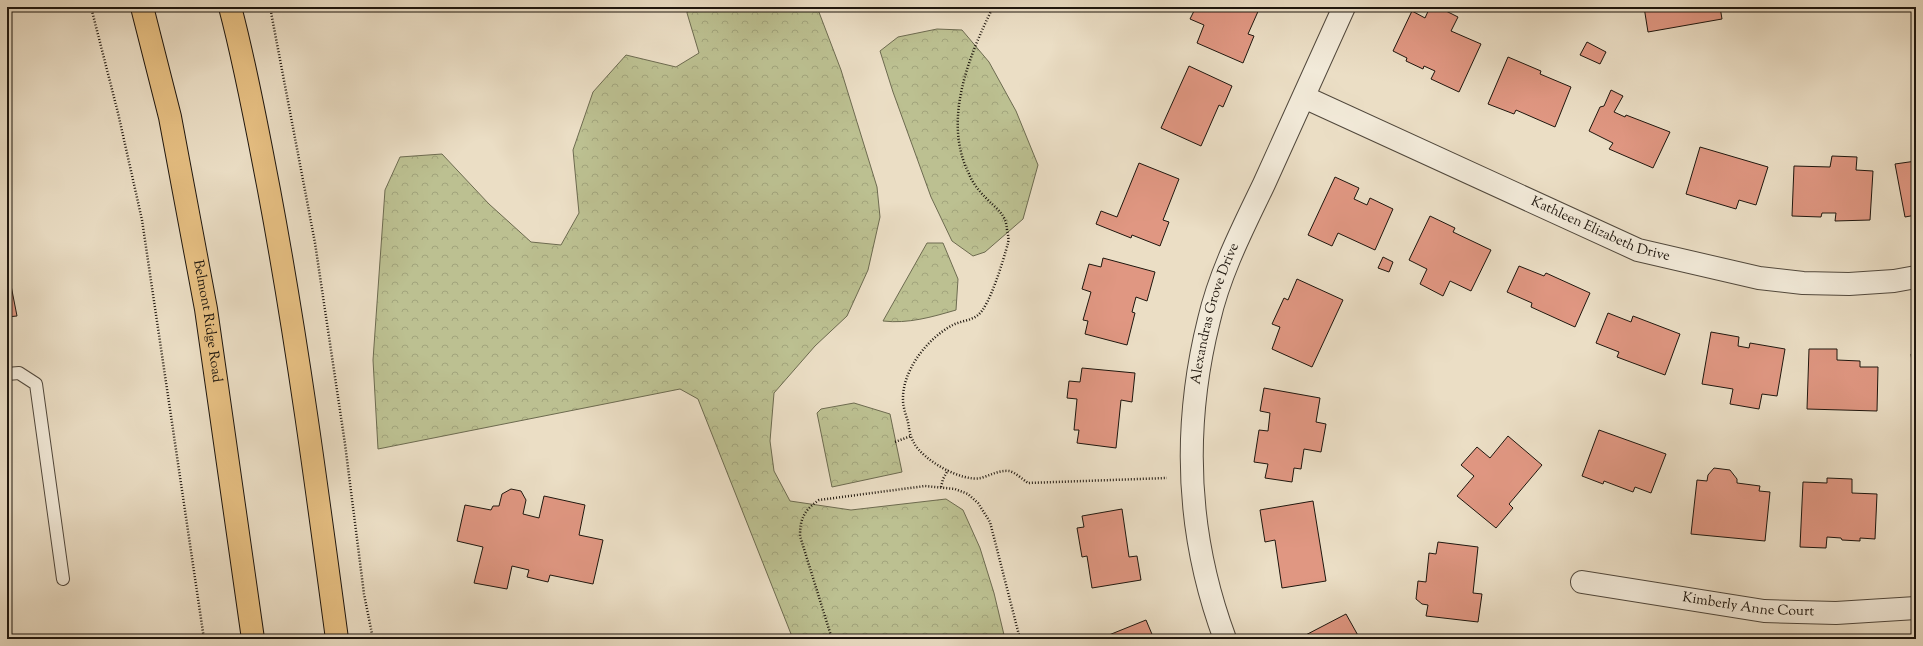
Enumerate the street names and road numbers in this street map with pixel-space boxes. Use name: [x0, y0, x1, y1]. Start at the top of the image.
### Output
street label: Kathleen Elizabeth Drive: [1527, 192, 1672, 267]
street label: Alexandras Grove Drive: [1187, 240, 1245, 386]
street label: Belmont Ridge Road: [187, 258, 226, 384]
street label: Kimberly Anne Court: [1681, 588, 1815, 622]

